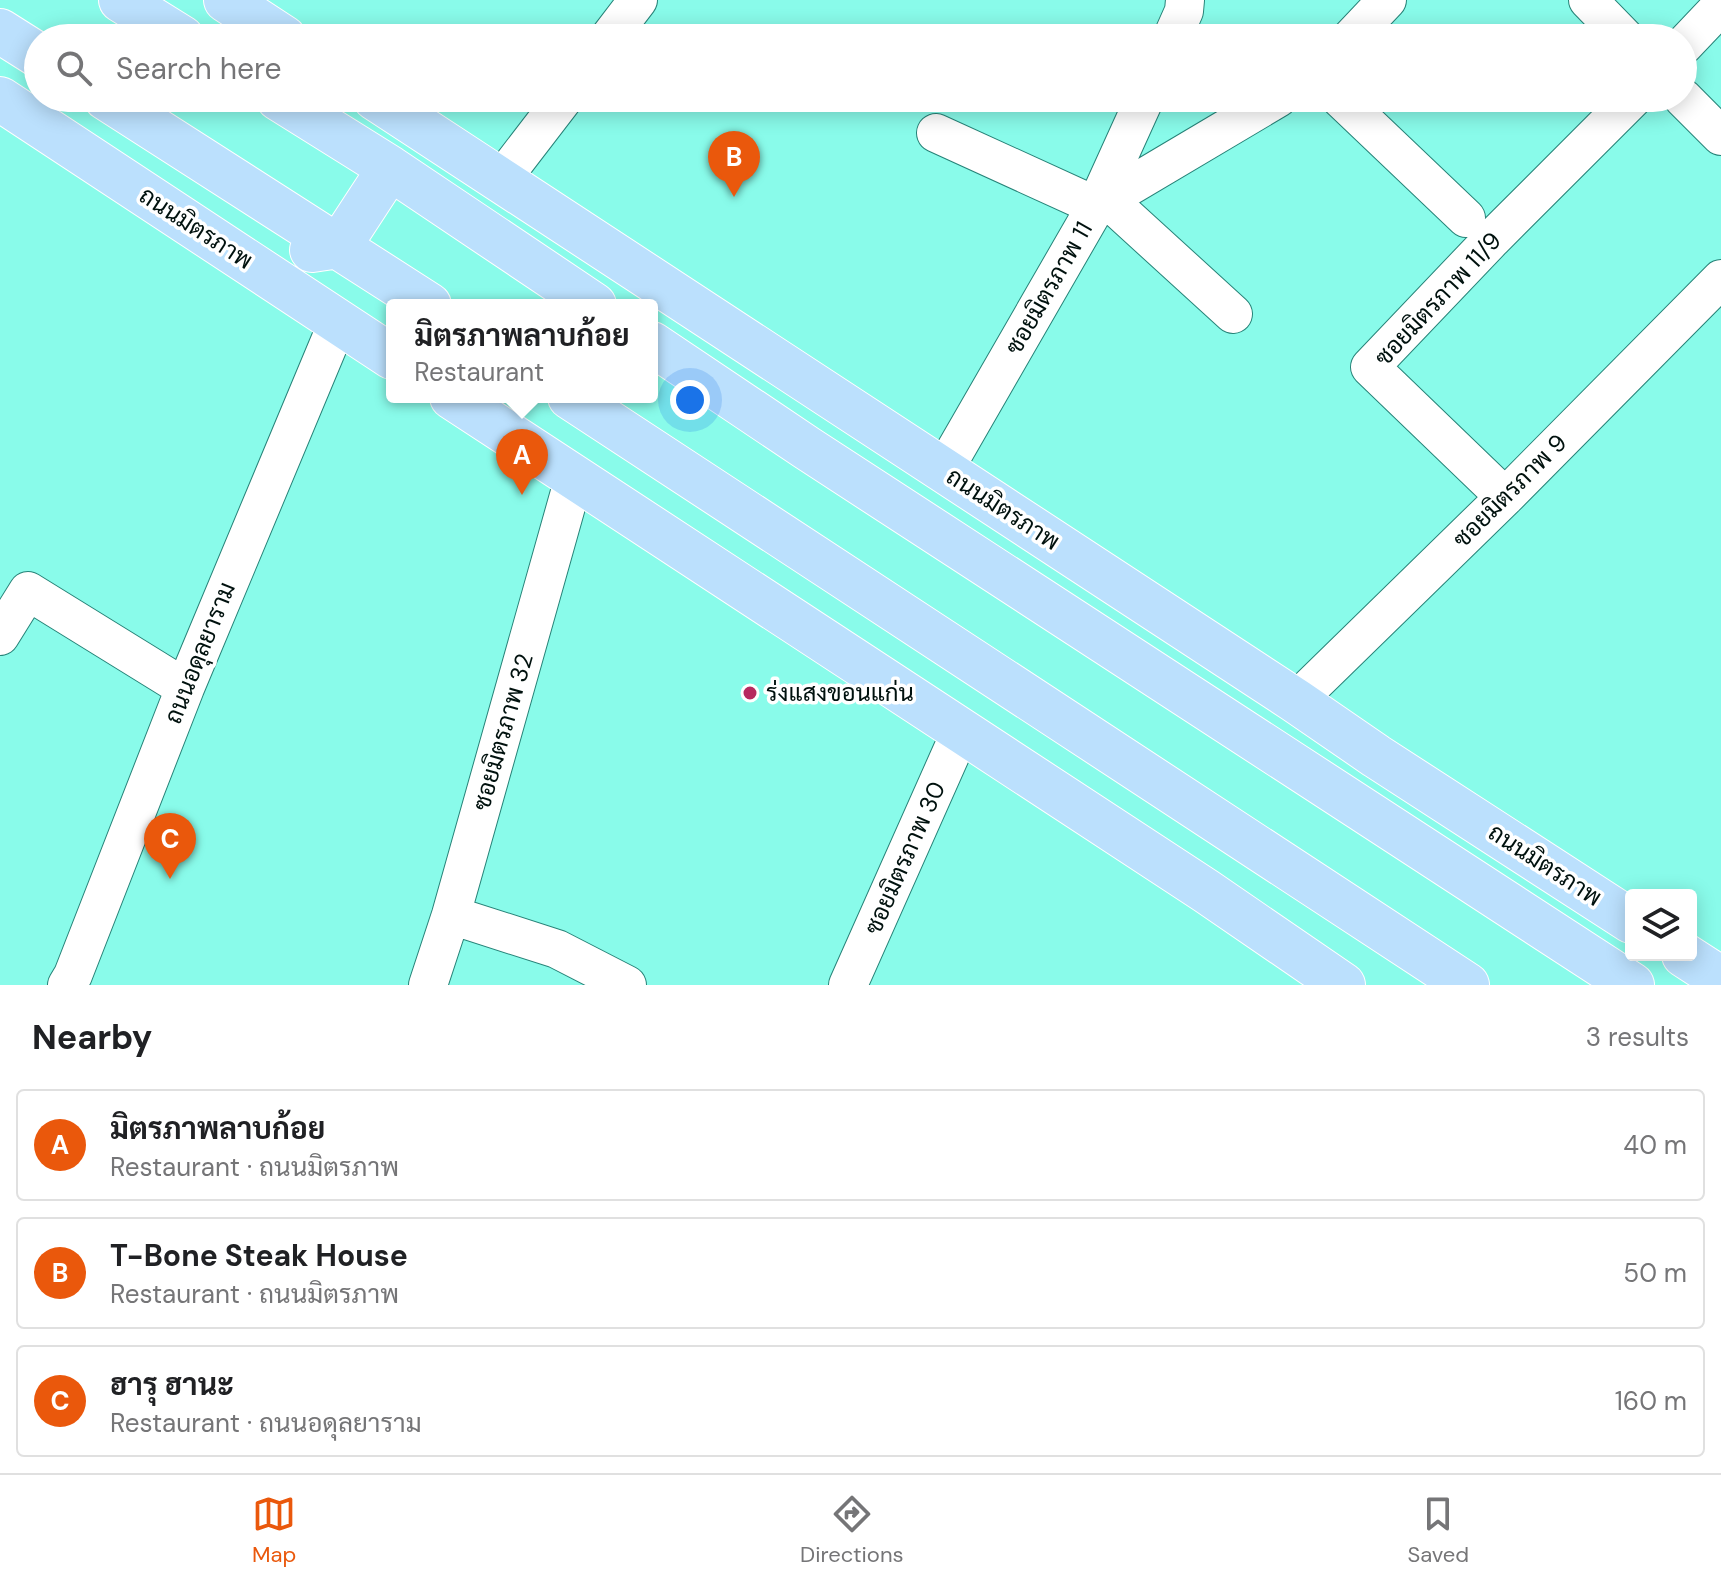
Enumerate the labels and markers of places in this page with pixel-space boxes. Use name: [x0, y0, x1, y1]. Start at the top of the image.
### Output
pin: B: [708, 131, 760, 197]
pin: A: [496, 429, 548, 495]
place label: ร่งแสงขอนแก่น: [766, 677, 914, 708]
marker: ร่งแสงขอนแก่น: [741, 684, 759, 702]
pin: C: [144, 813, 196, 879]

